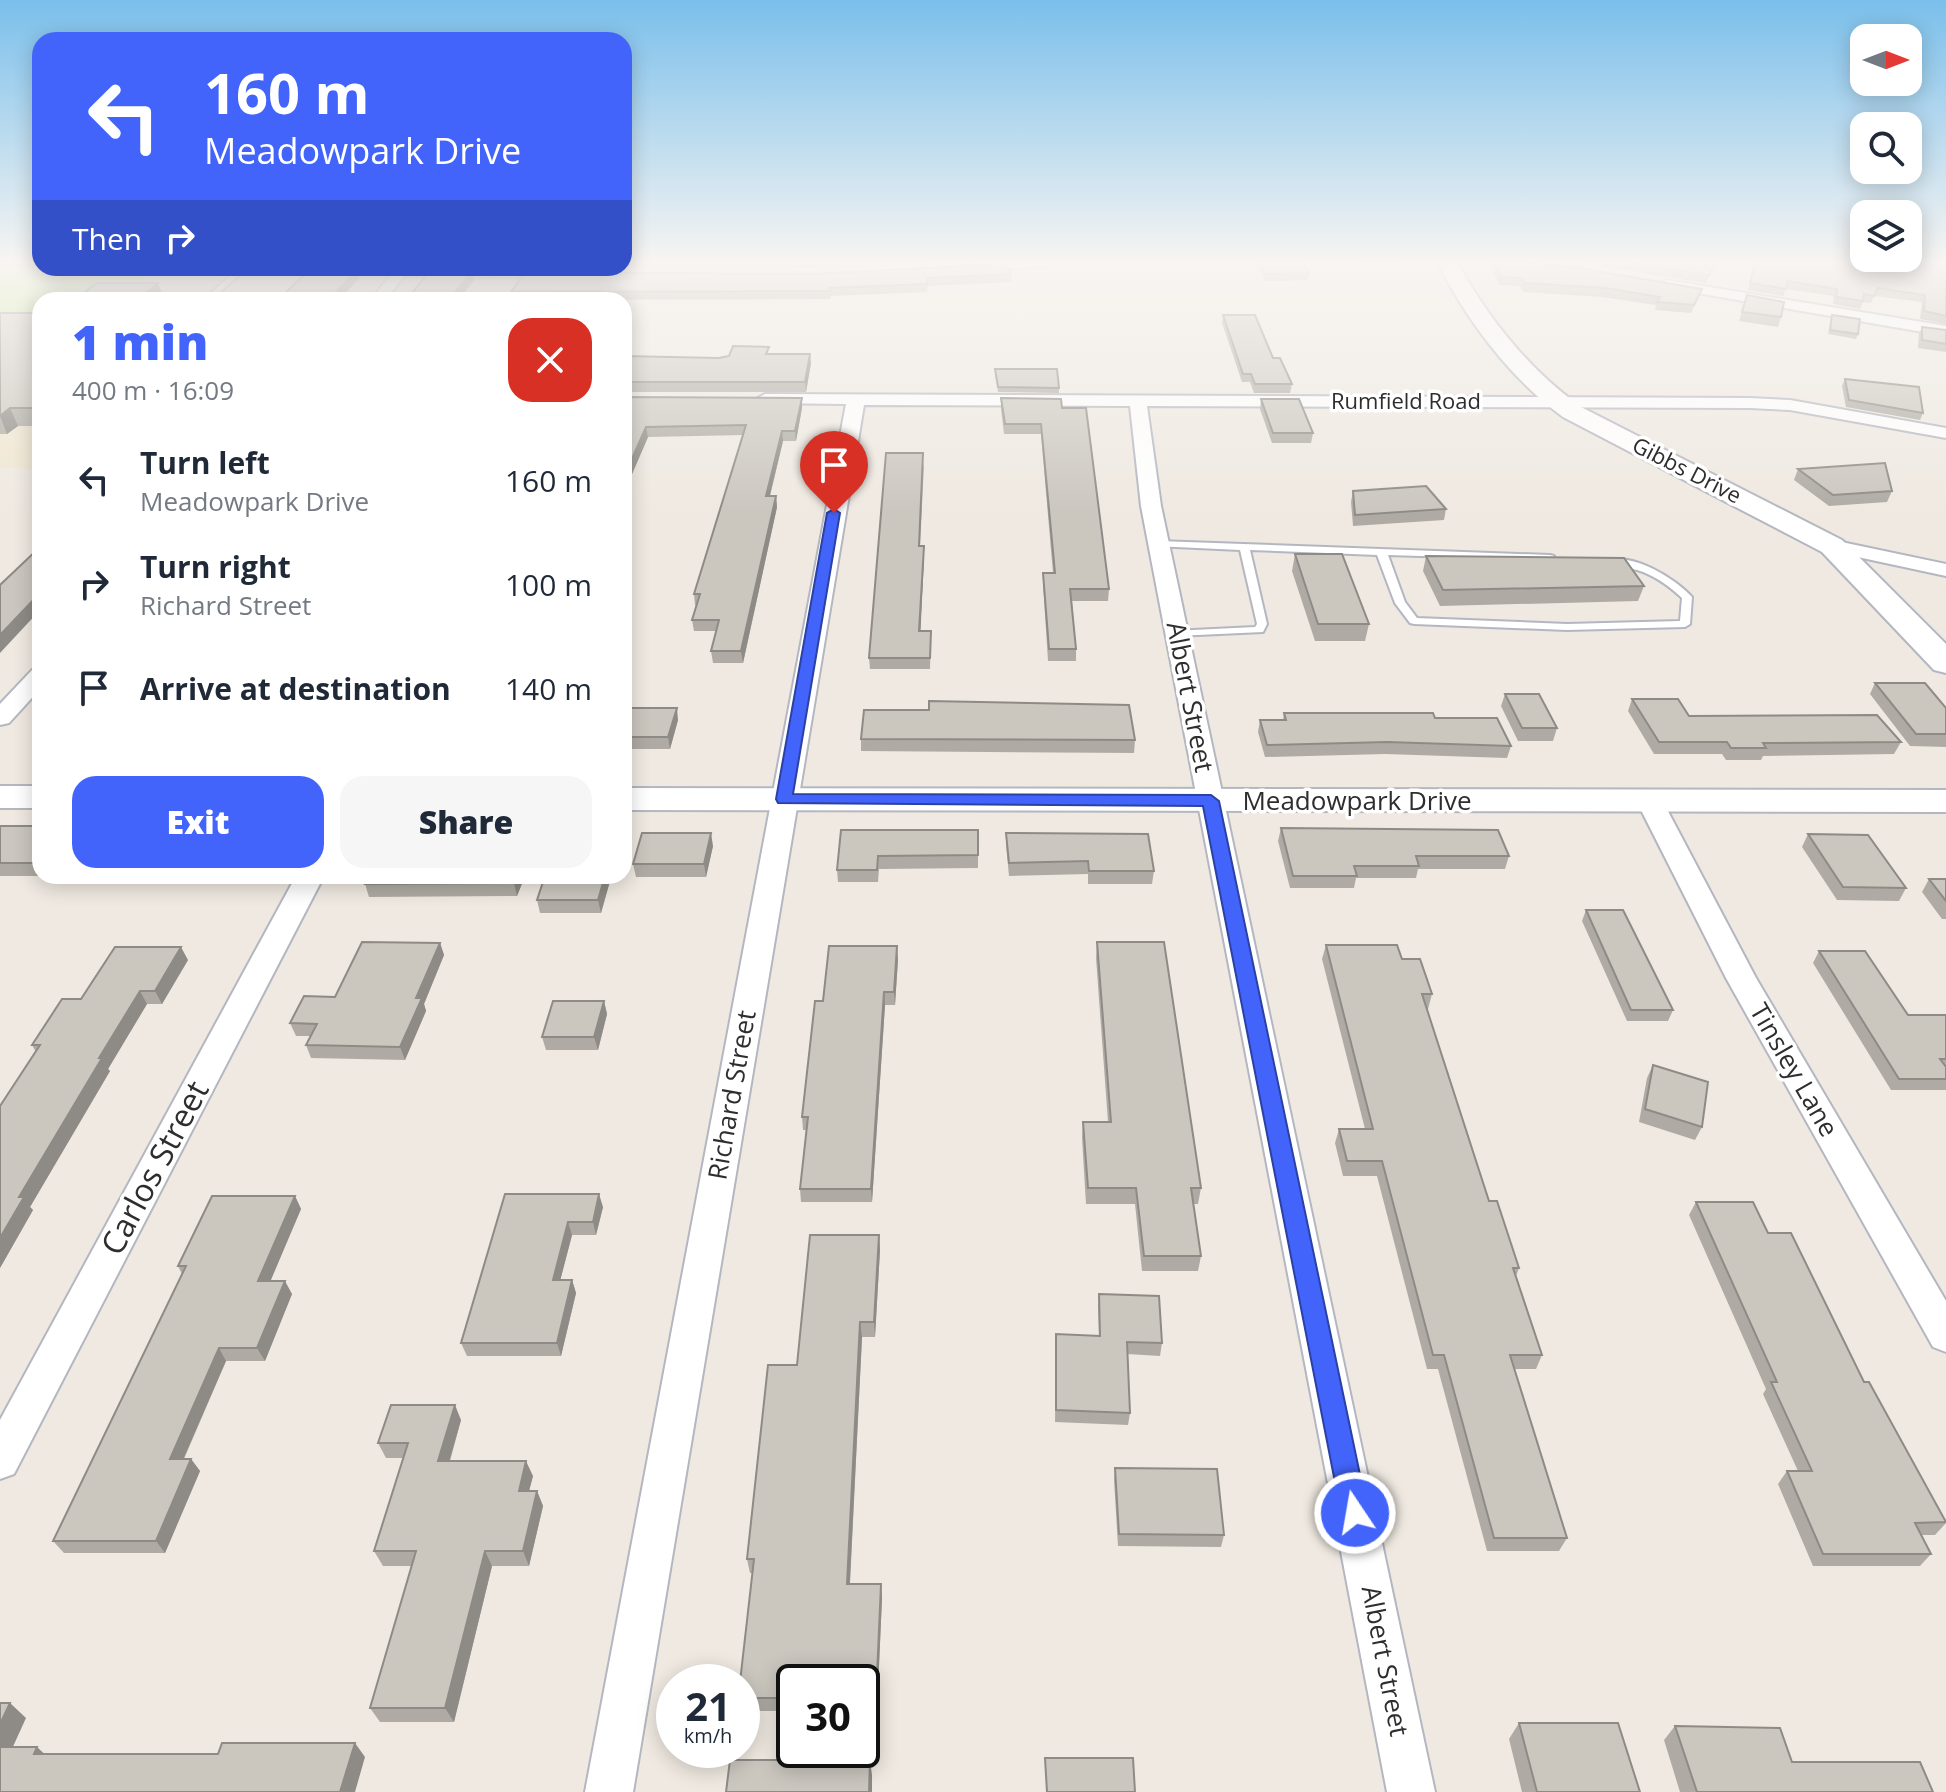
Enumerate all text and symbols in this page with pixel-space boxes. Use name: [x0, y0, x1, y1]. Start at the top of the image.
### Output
north arrow: [1850, 24, 1922, 96]
map controls: [1850, 24, 1922, 272]
text: 160 m: [204, 54, 370, 130]
icon: left: [72, 64, 176, 168]
button: search: [1850, 112, 1922, 184]
text: Meadowpark Drive: [204, 126, 521, 175]
button: layers: [1850, 200, 1922, 272]
icon: right: [158, 216, 202, 260]
text: Then: [72, 218, 142, 259]
text: 1 min: [72, 309, 208, 374]
button: close: [508, 318, 592, 402]
text: 400 m · 16:09: [72, 372, 234, 408]
street label: Rumfield Road: [1331, 385, 1481, 415]
street label: Gibbs Drive: [1628, 429, 1747, 509]
pin: [800, 431, 868, 513]
text: Turn left: [140, 442, 270, 483]
icon: arrive: [812, 443, 856, 487]
icon: left: [72, 458, 116, 502]
text: 160 m: [505, 460, 592, 501]
text: Meadowpark Drive: [140, 483, 369, 519]
text: Turn right: [140, 546, 291, 587]
icon: right: [72, 562, 116, 606]
text: 100 m: [505, 564, 592, 605]
text: Richard Street: [140, 587, 311, 623]
street label: Albert Street: [1159, 618, 1223, 775]
icon: arrive: [72, 666, 116, 710]
text: Arrive at destination: [140, 668, 451, 709]
text: 140 m: [505, 668, 592, 709]
button: Exit: [72, 776, 324, 868]
button: Share: [340, 776, 592, 868]
street label: Meadowpark Drive: [1242, 782, 1472, 818]
street label: Tinsley Lane: [1742, 996, 1848, 1143]
street label: Richard Street: [698, 1007, 764, 1182]
street label: Carlos Street: [90, 1073, 218, 1262]
position arrow: [1313, 1471, 1397, 1555]
street label: Albert Street: [1354, 1582, 1418, 1739]
speed limit sign: 30: [776, 1664, 880, 1768]
text: 21: [685, 1678, 731, 1733]
text: km/h: [684, 1722, 732, 1749]

